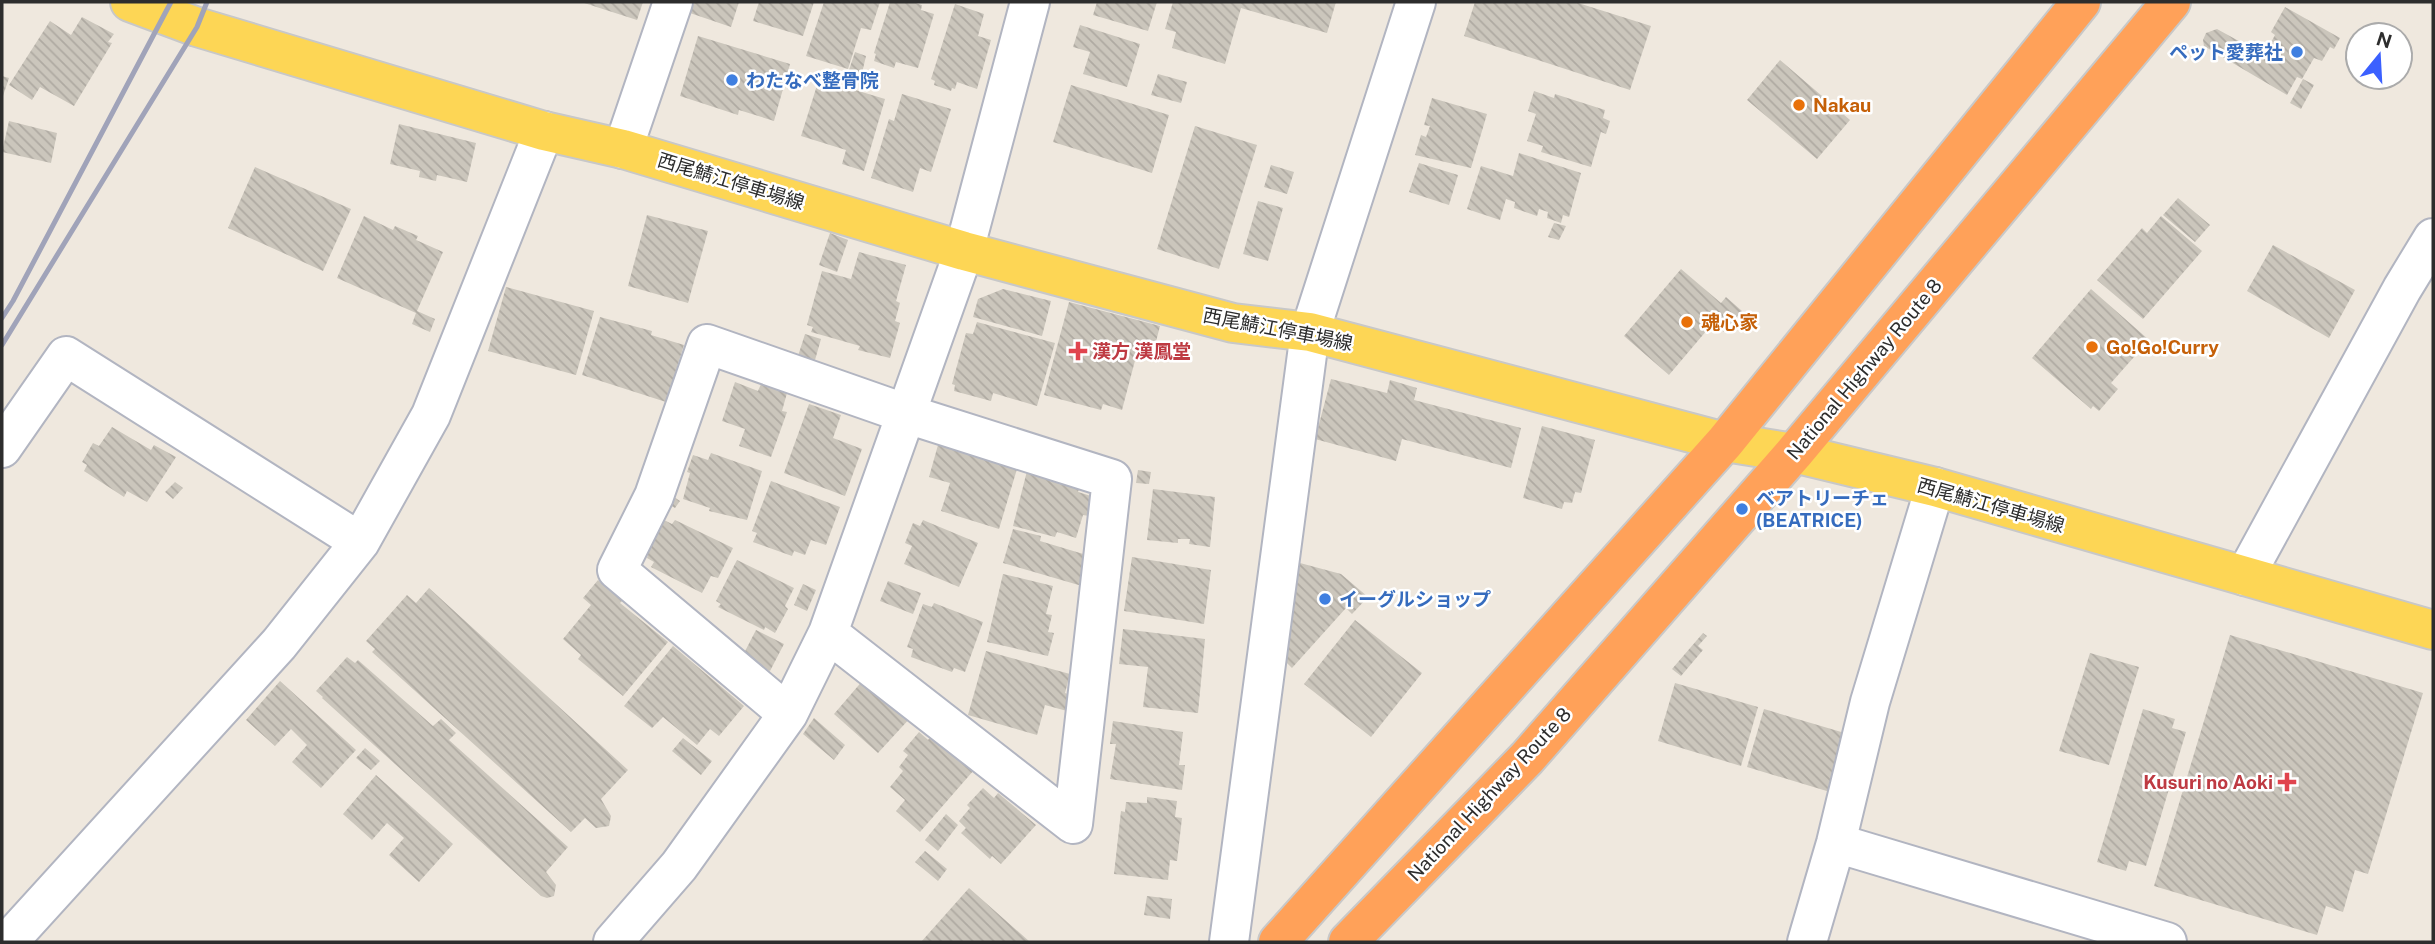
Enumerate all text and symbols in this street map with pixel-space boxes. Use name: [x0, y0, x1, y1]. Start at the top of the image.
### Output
north arrow: [2344, 21, 2414, 91]
text: N: [2374, 27, 2395, 53]
place label: ペット愛葬社: [2169, 41, 2283, 63]
marker: ペット愛葬社: [2289, 44, 2305, 60]
place label: わたなべ整骨院: [746, 69, 879, 91]
marker: わたなべ整骨院: [724, 72, 740, 88]
place label: Nakau: [1813, 94, 1871, 116]
marker: Nakau: [1791, 97, 1807, 113]
street label: 西尾鯖江停車場線: [655, 148, 807, 214]
street label: National Highway Route 8: [1782, 274, 1946, 464]
street label: 西尾鯖江停車場線: [1201, 304, 1355, 354]
place label: 魂心家: [1701, 311, 1758, 333]
marker: 魂心家: [1679, 314, 1695, 330]
place label: Go!Go!Curry: [2106, 336, 2219, 358]
marker: Go!Go!Curry: [2084, 339, 2100, 355]
place label: 漢方 漢鳳堂: [1092, 340, 1191, 362]
marker: 漢方 漢鳳堂: [1070, 343, 1086, 359]
street label: 西尾鯖江停車場線: [1915, 473, 2067, 537]
place label: ベアトリーチェ (BEATRICE): [1756, 487, 1889, 531]
marker: ベアトリーチェ (BEATRICE): [1734, 501, 1750, 517]
place label: イーグルショップ: [1339, 588, 1491, 610]
marker: イーグルショップ: [1317, 591, 1333, 607]
street label: National Highway Route 8: [1403, 703, 1575, 885]
place label: Kusuri no Aoki: [2143, 771, 2273, 793]
marker: Kusuri no Aoki: [2279, 774, 2295, 790]

